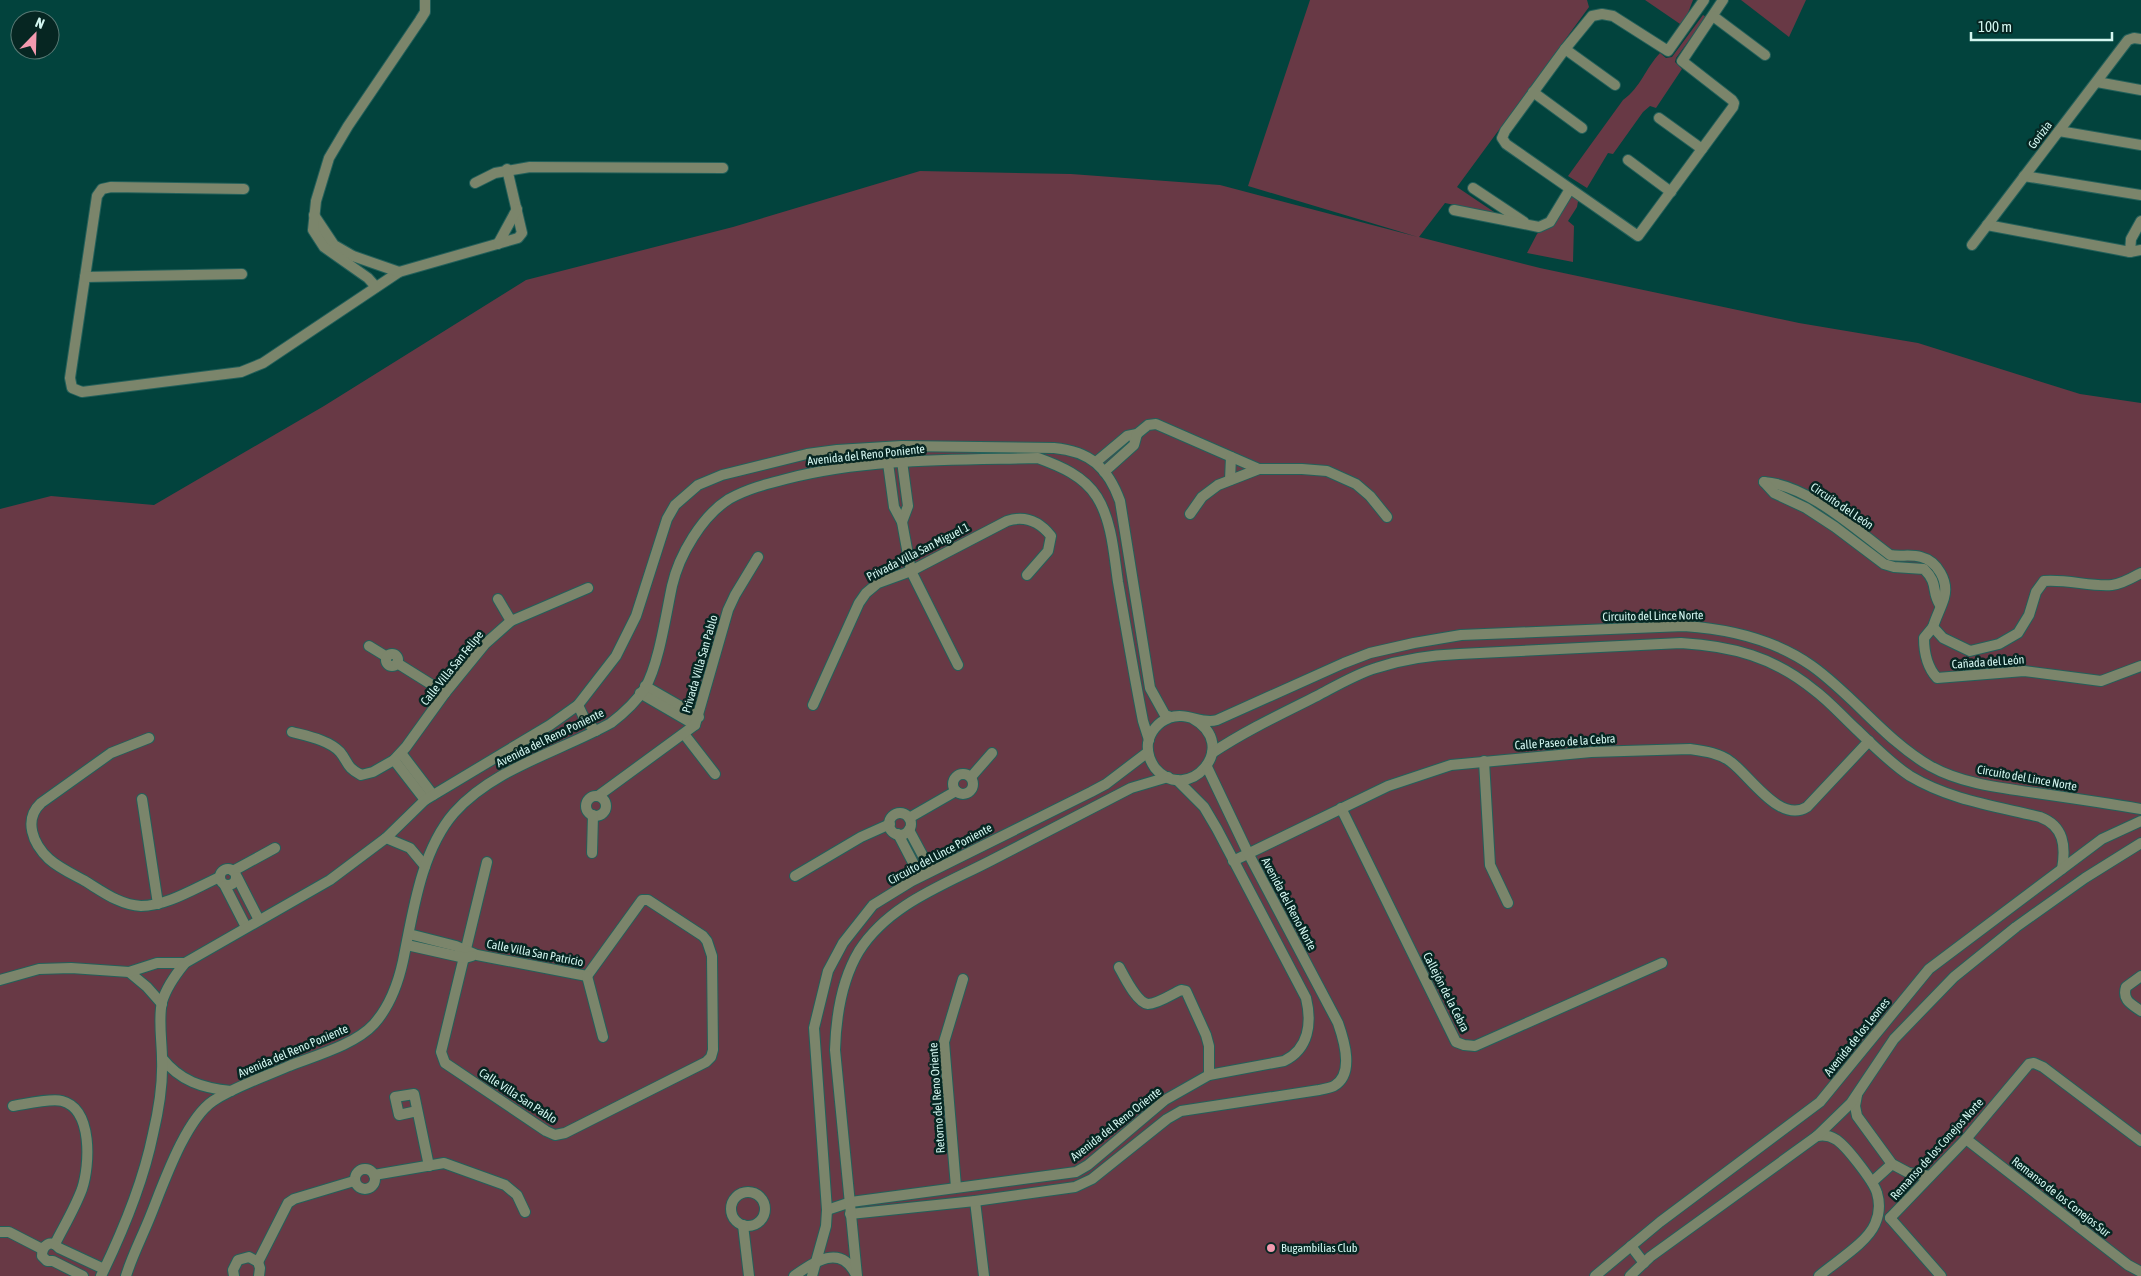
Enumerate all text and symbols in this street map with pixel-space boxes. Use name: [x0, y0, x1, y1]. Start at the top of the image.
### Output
north arrow: [10, 10, 60, 60]
scale bar: [1971, 10, 2112, 42]
text: N: [33, 14, 47, 32]
text: 100 m: [1978, 18, 2012, 35]
street label: Gorizia: [2025, 118, 2055, 152]
street label: Avenida del Reno Poniente: [806, 442, 926, 468]
street label: Circuito del León: [1808, 480, 1876, 532]
street label: Privada Villa San Miguel 1: [864, 520, 972, 584]
street label: Circuito del Lince Norte: [1602, 608, 1704, 624]
street label: Privada Villa San Pablo: [679, 613, 721, 715]
street label: Calle Villa San Felipe: [418, 628, 486, 708]
street label: Cañada del León: [1951, 652, 2025, 672]
street label: Avenida del Reno Poniente: [494, 706, 606, 770]
street label: Calle Paseo de la Cebra: [1514, 731, 1616, 753]
street label: Circuito del Lince Norte: [1976, 762, 2078, 794]
street label: Circuito del Lince Poniente: [885, 821, 995, 887]
street label: Avenida del Reno Norte: [1259, 855, 1319, 953]
street label: Calle Villa San Patricio: [485, 937, 585, 969]
street label: Callejón de la Cebra: [1420, 950, 1472, 1034]
street label: Avenida de los Leones: [1821, 995, 1893, 1079]
street label: Avenida del Reno Poniente: [236, 1021, 350, 1081]
street label: Retorno del Reno Oriente: [926, 1042, 948, 1154]
street label: Calle Villa San Pablo: [476, 1066, 560, 1127]
street label: Avenida del Reno Oriente: [1068, 1084, 1164, 1164]
street label: Remanso de los Conejos Norte: [1888, 1095, 1986, 1203]
street label: Remanso de los Conejos Sur: [2009, 1154, 2113, 1240]
place label: Bugambilias Club: [1281, 1241, 1358, 1255]
marker: Bugambilias Club: [1265, 1242, 1277, 1254]

